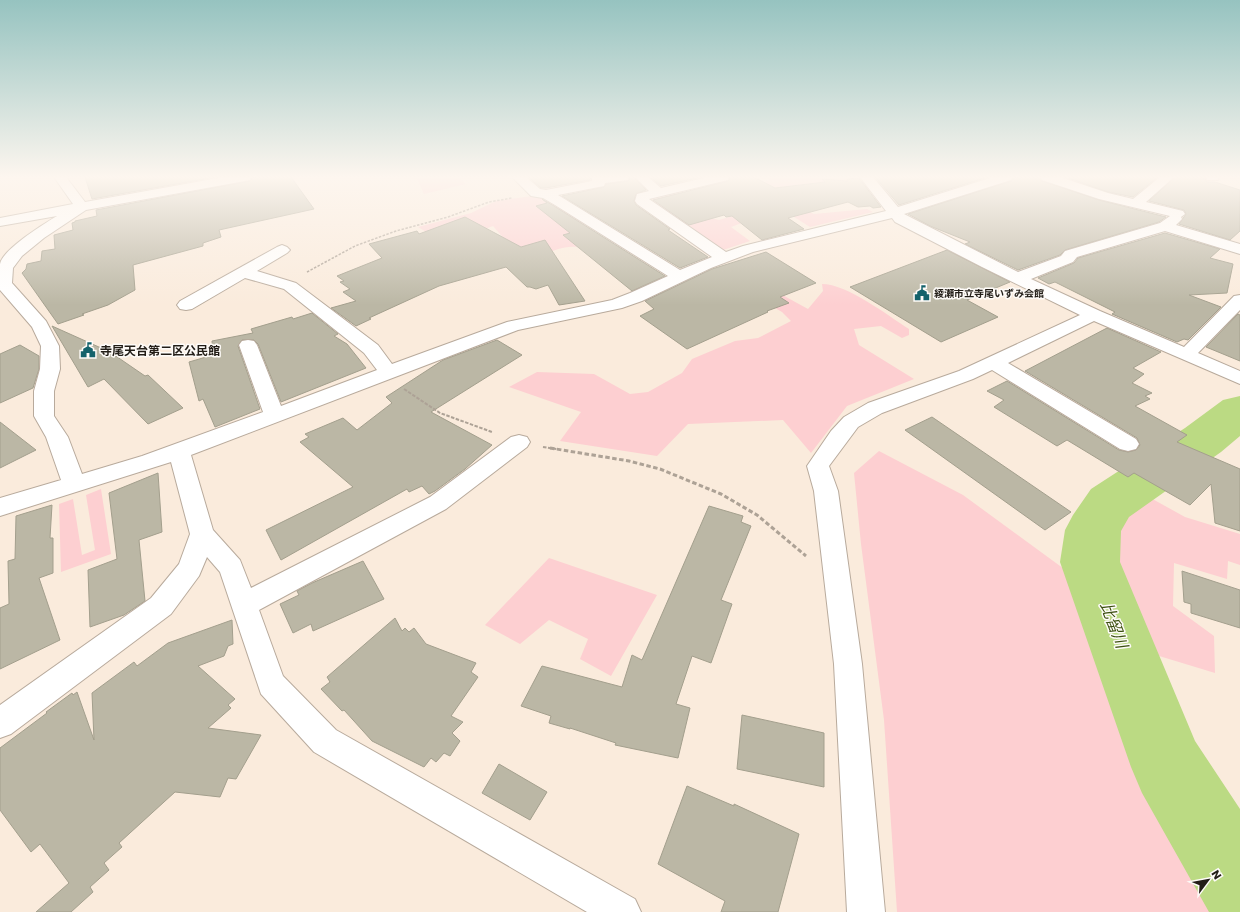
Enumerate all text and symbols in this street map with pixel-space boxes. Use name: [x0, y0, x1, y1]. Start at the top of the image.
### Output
public building icon: 綾瀬市立寺尾いずみ会館: [913, 284, 931, 302]
place label: 綾瀬市立寺尾いずみ会館: [934, 286, 1044, 301]
public building icon: 寺尾天台第二区公民館: [79, 341, 97, 359]
place label: 寺尾天台第二区公民館: [100, 342, 220, 359]
water label: 比留川: [1095, 598, 1134, 653]
north arrow: [1188, 860, 1228, 900]
text: N: [1208, 867, 1225, 882]

